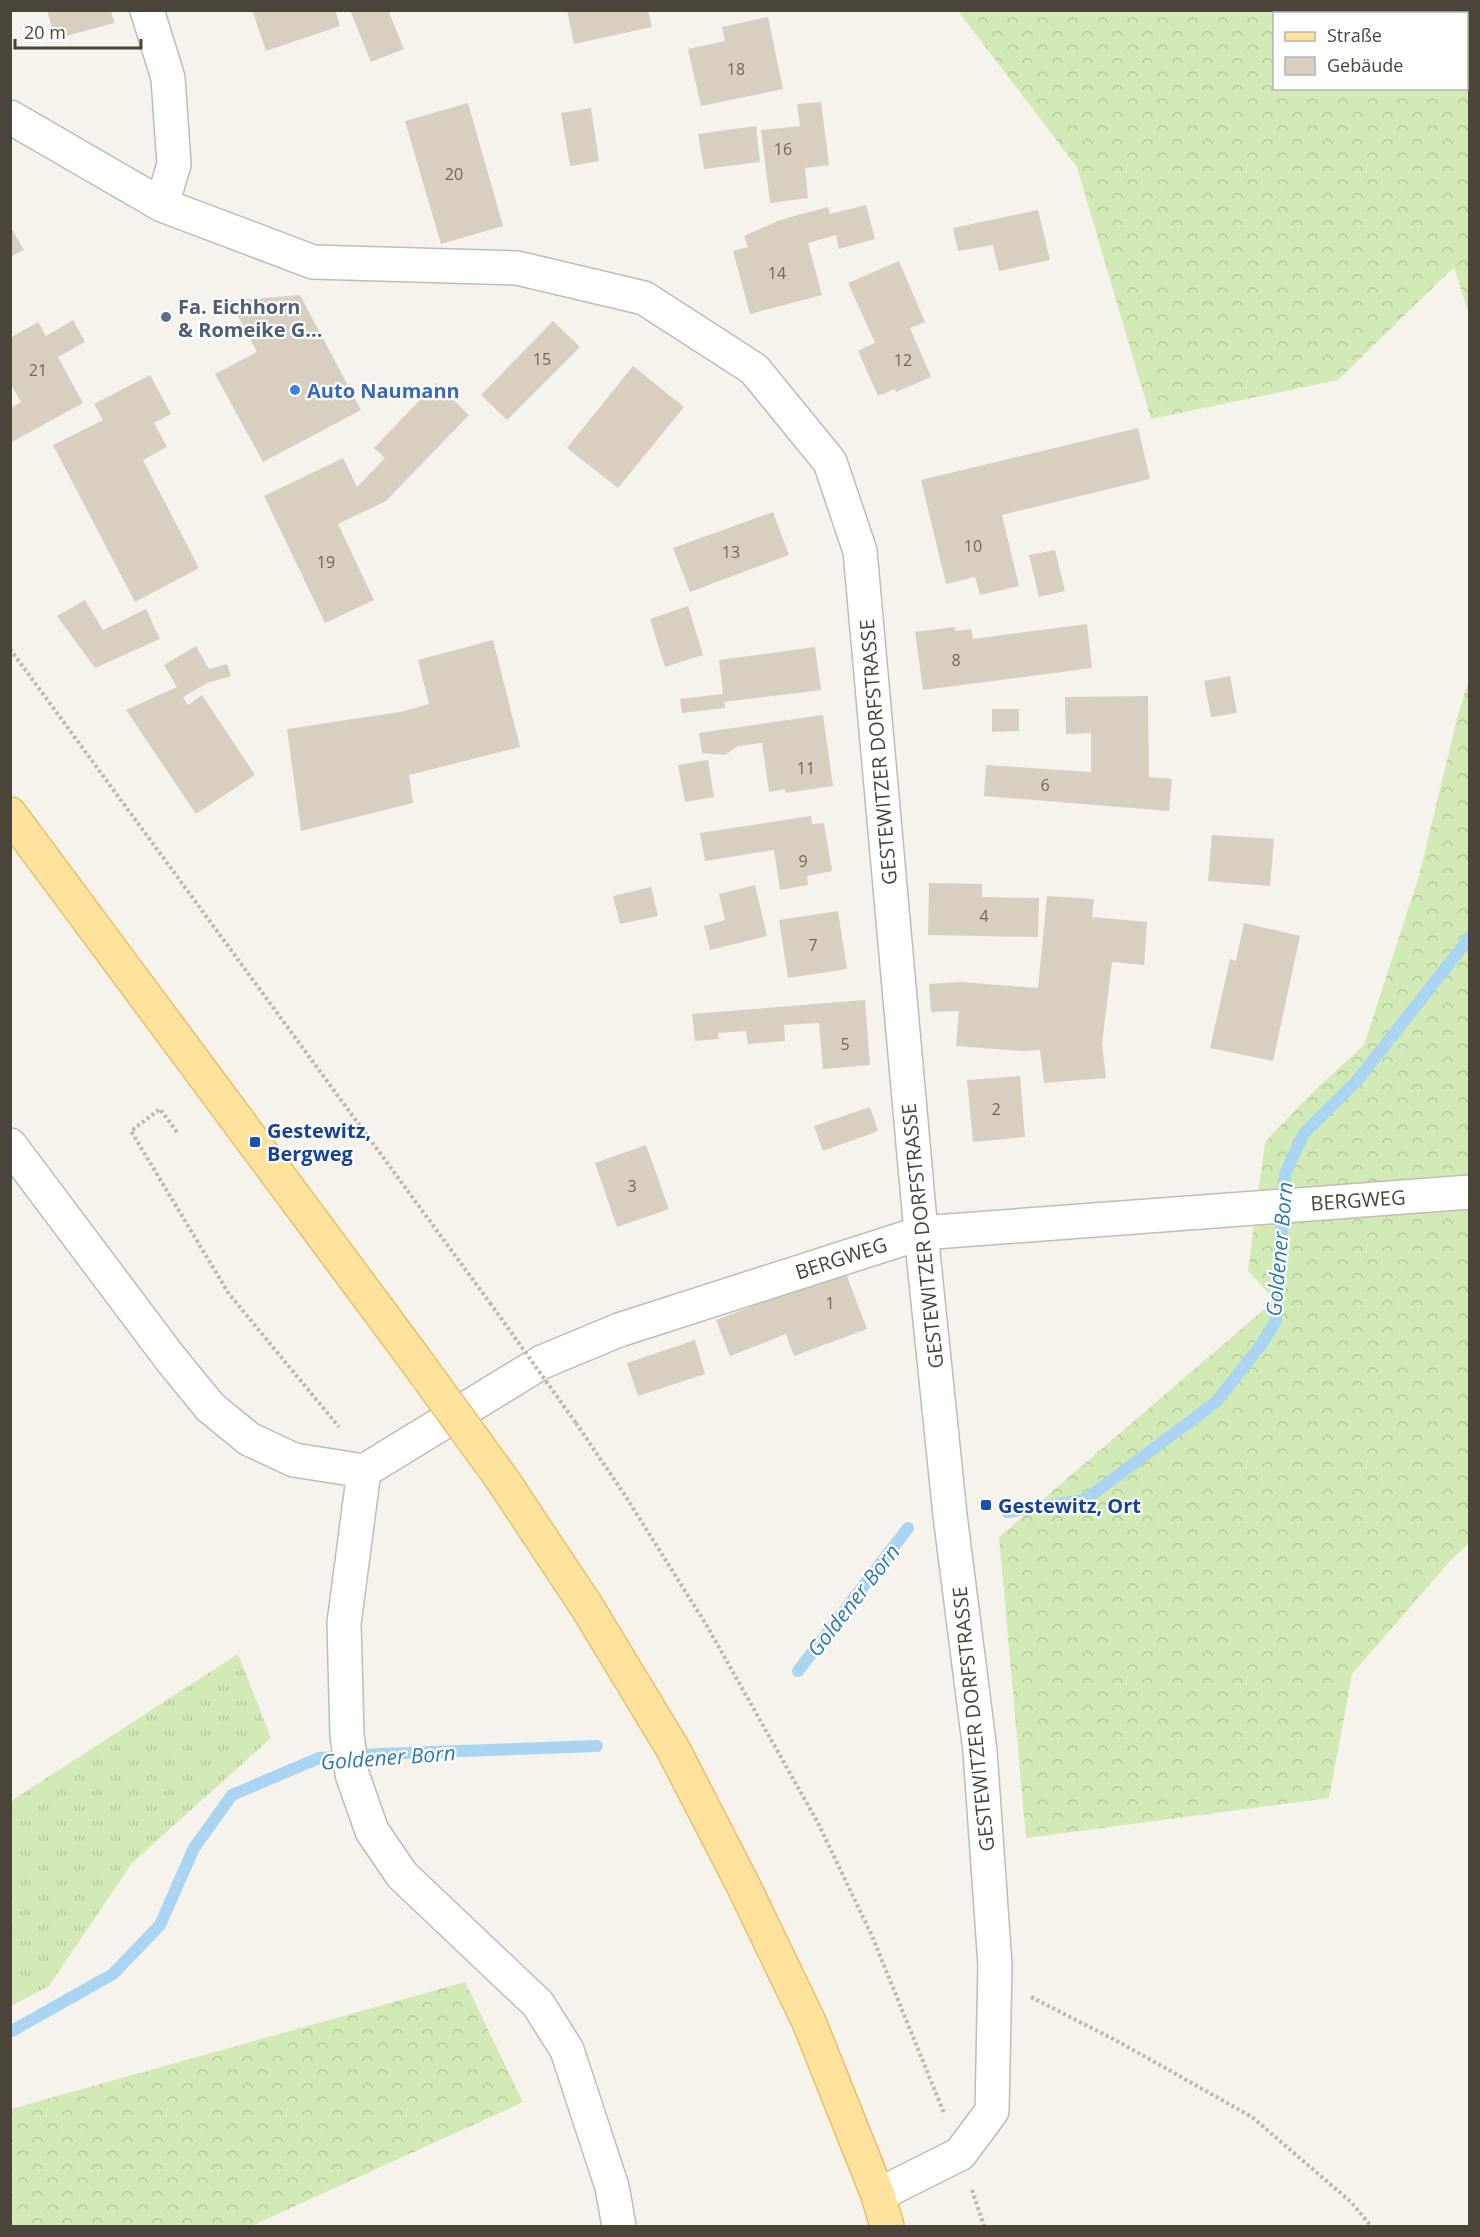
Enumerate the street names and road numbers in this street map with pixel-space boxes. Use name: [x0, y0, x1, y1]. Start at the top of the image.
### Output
street label: GESTEWITZER DORFSTRASSE: [853, 618, 903, 886]
street label: GESTEWITZER DORFSTRASSE: [895, 1102, 949, 1370]
street label: BERGWEG: [1310, 1183, 1406, 1217]
street label: BERGWEG: [792, 1230, 890, 1286]
street label: GESTEWITZER DORFSTRASSE: [946, 1585, 1000, 1853]

